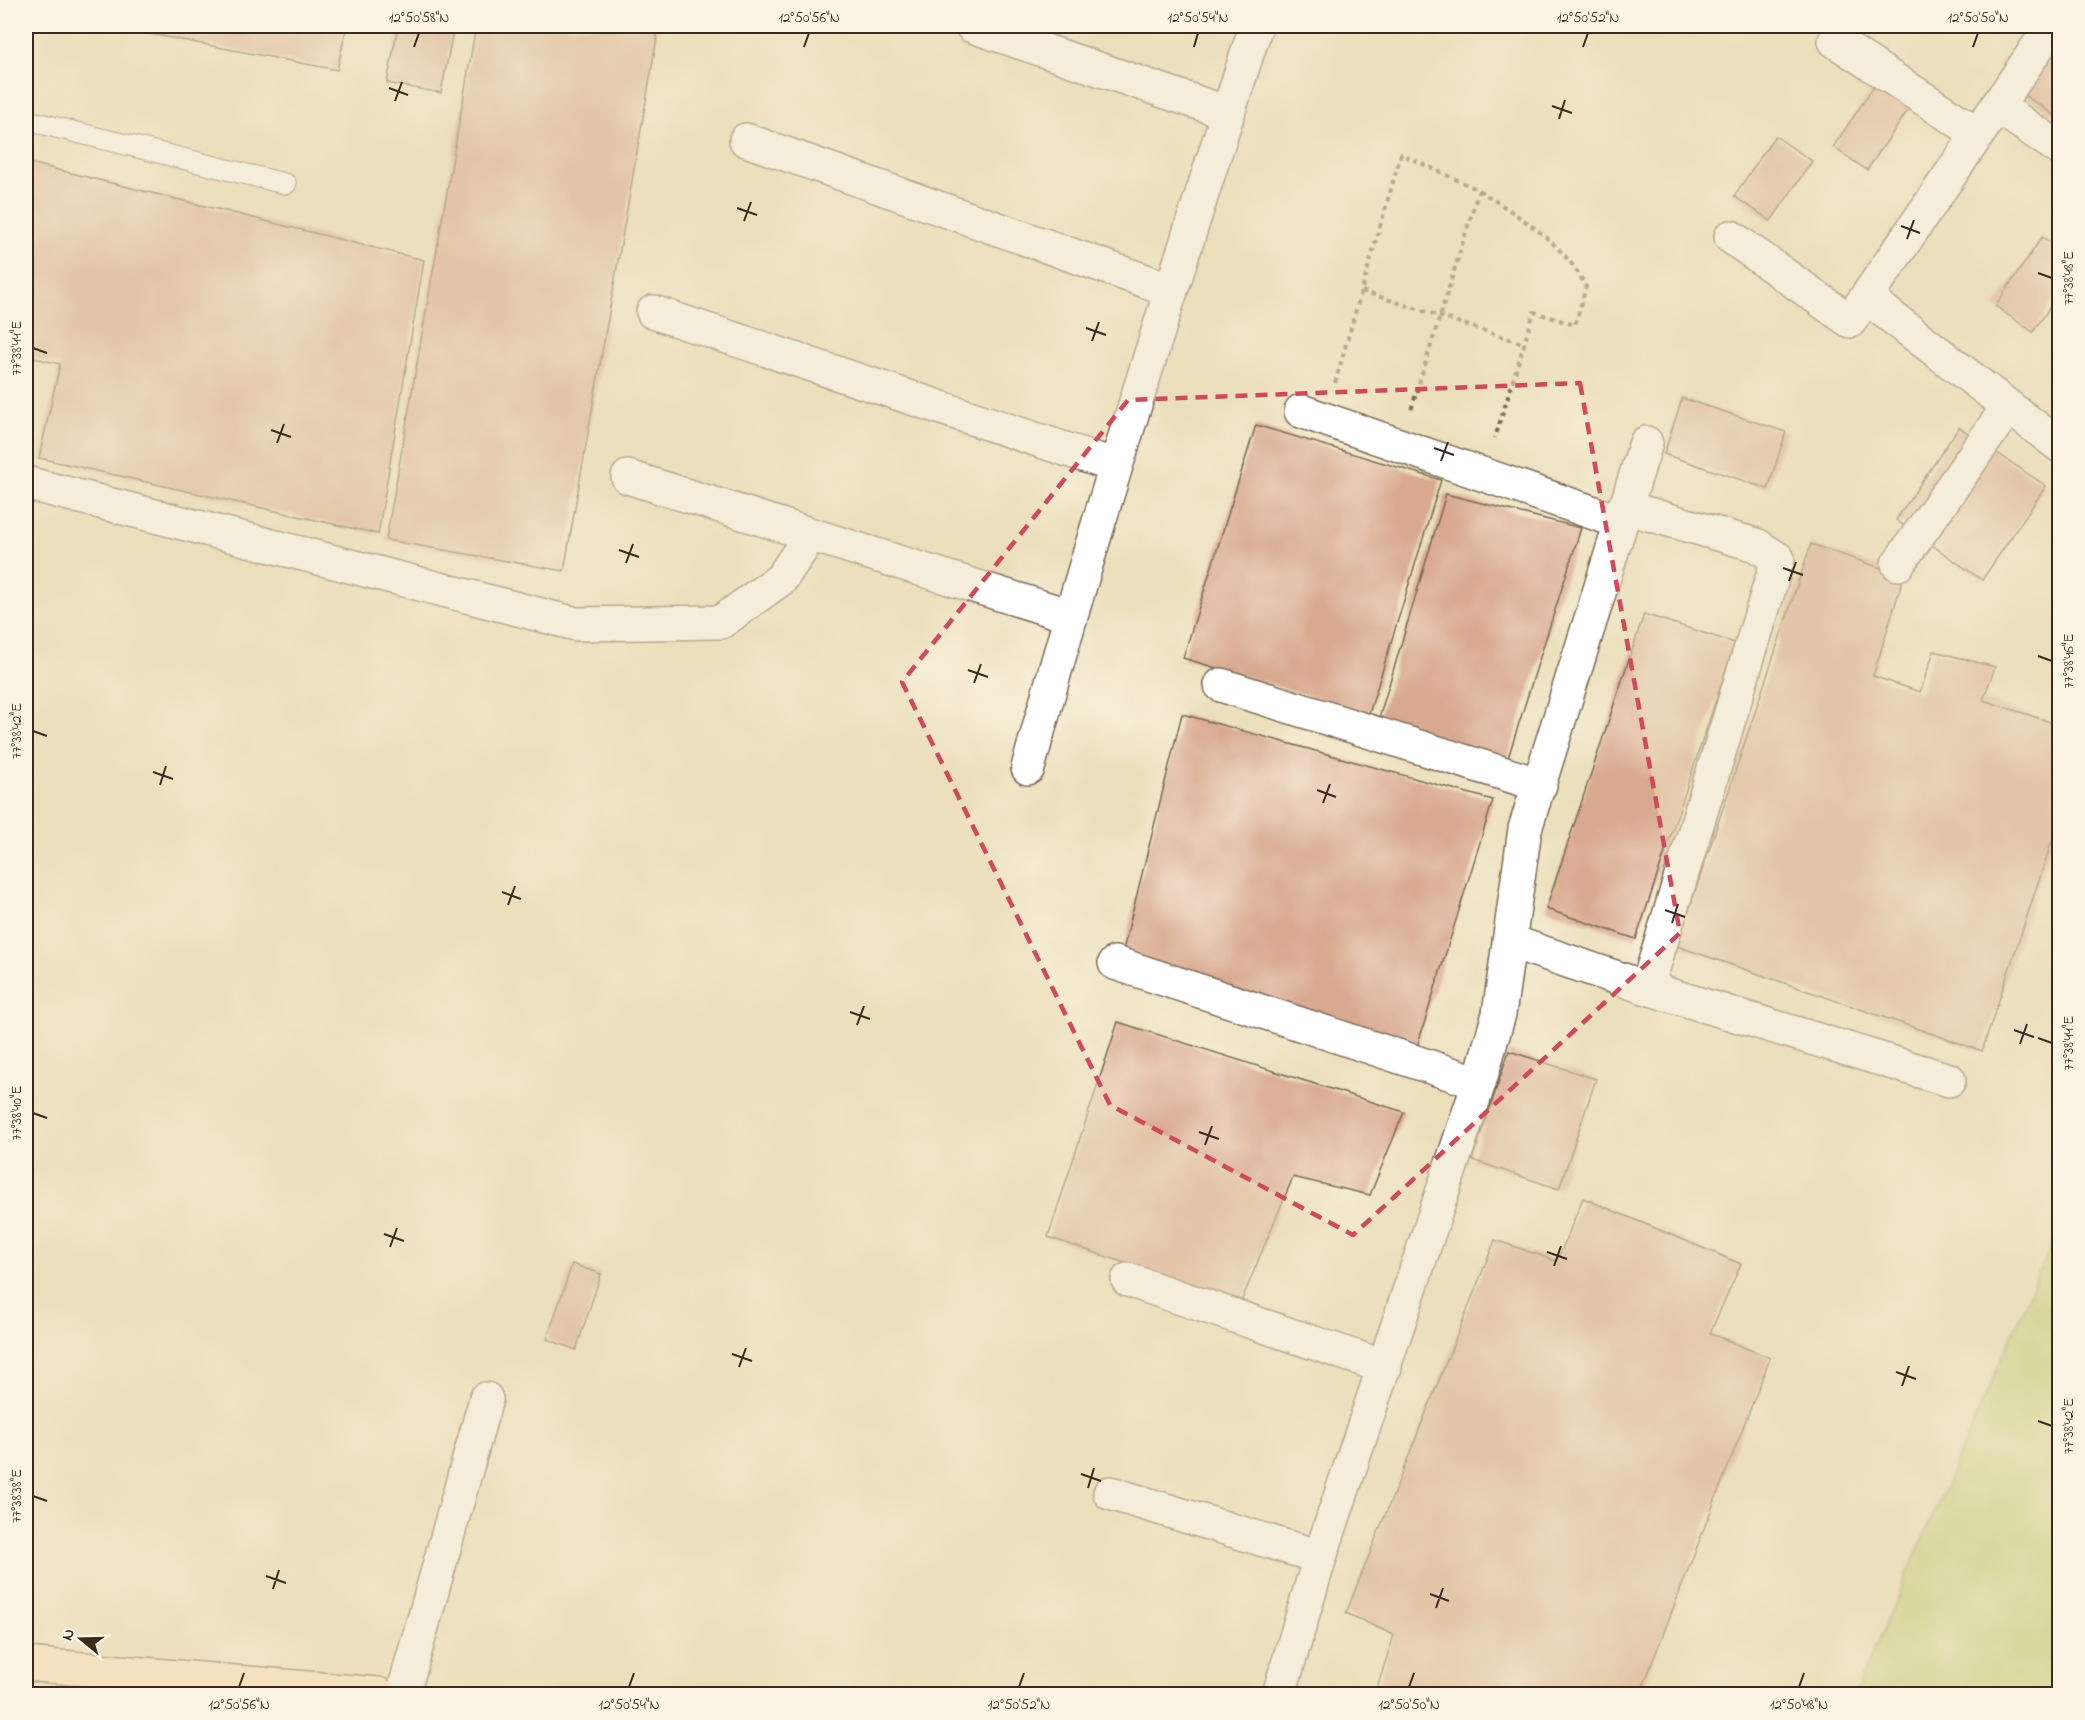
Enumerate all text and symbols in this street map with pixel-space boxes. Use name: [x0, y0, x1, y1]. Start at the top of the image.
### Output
text: 12°50'58"N: [389, 7, 449, 29]
text: 12°50'56"N: [778, 7, 840, 29]
text: 12°50'54"N: [1167, 7, 1229, 29]
text: 12°50'52"N: [1557, 7, 1619, 29]
text: 12°50'50"N: [1947, 7, 2009, 29]
text: 77°38'48"E: [2058, 251, 2080, 305]
text: 77°38'44"E: [6, 321, 28, 375]
text: 77°38'46"E: [2058, 633, 2080, 689]
text: 77°38'42"E: [6, 703, 28, 759]
text: 77°38'44"E: [2058, 1016, 2080, 1070]
text: 77°38'40"E: [6, 1085, 28, 1141]
text: 77°38'42"E: [2058, 1398, 2080, 1454]
text: 77°38'38"E: [6, 1469, 28, 1523]
north arrow: [51, 1609, 111, 1669]
text: N: [56, 1626, 82, 1644]
text: 12°50'56"N: [208, 1694, 270, 1716]
text: 12°50'54"N: [598, 1694, 660, 1716]
text: 12°50'52"N: [988, 1694, 1050, 1716]
text: 12°50'50"N: [1378, 1694, 1440, 1716]
text: 12°50'48"N: [1770, 1694, 1828, 1716]

